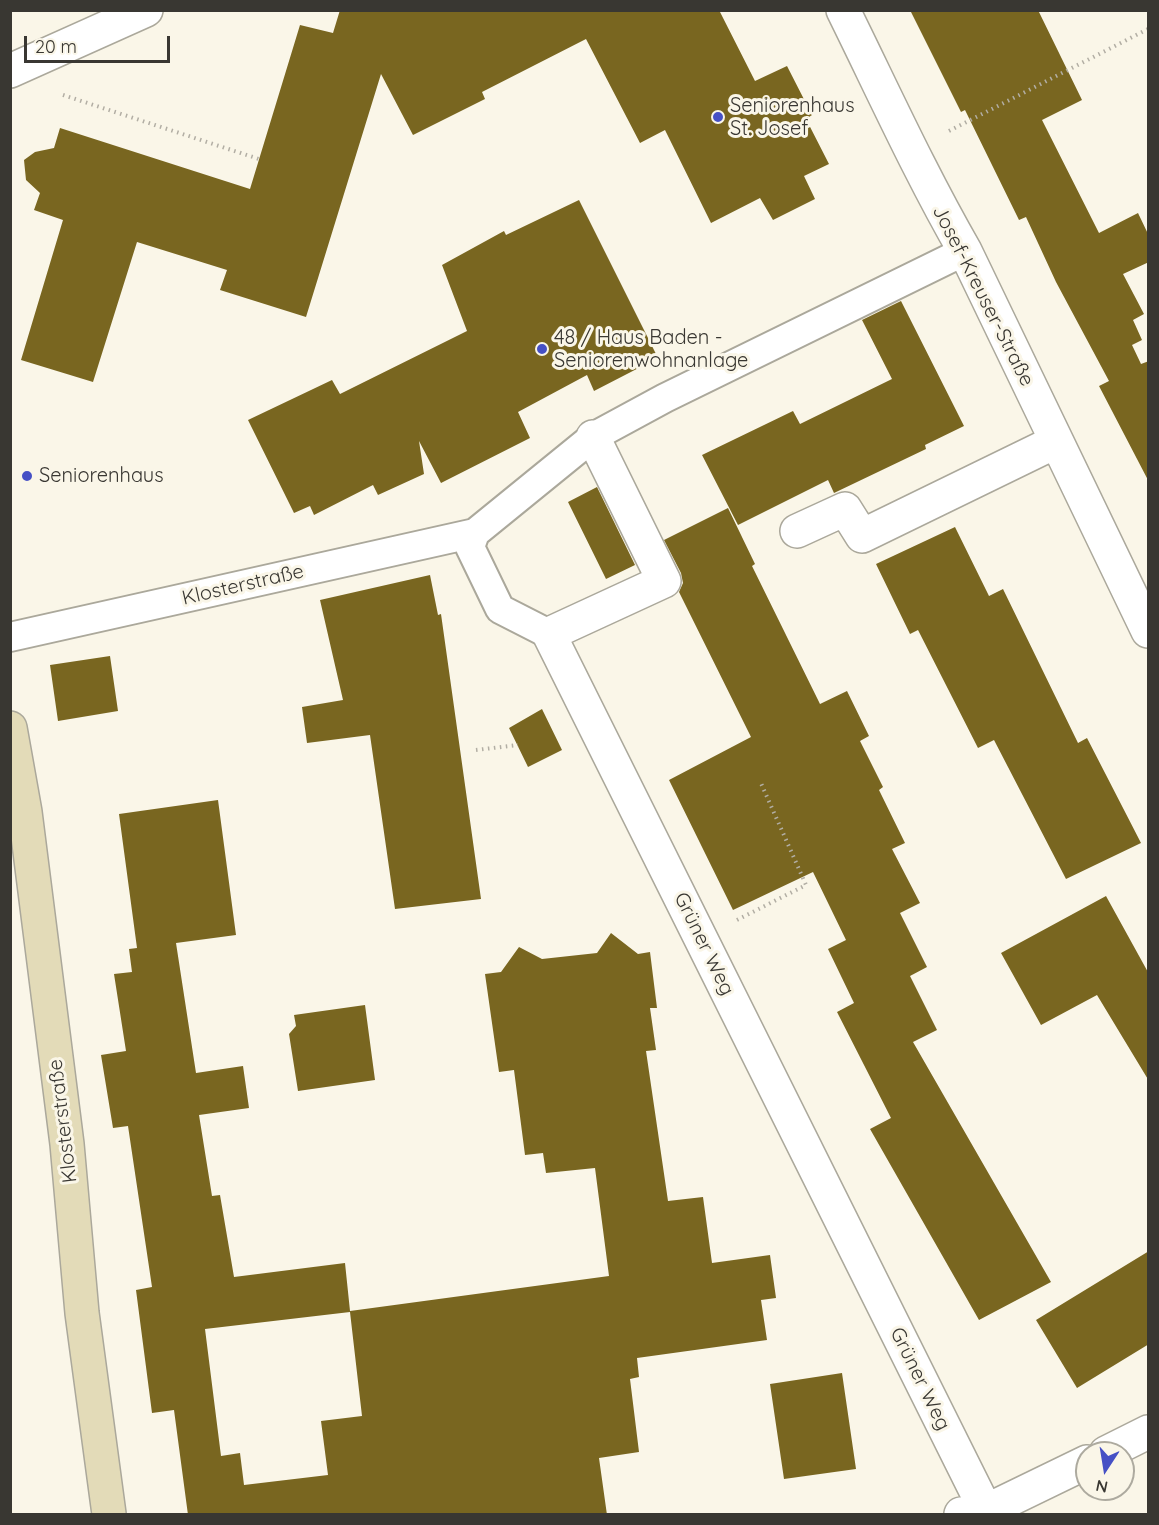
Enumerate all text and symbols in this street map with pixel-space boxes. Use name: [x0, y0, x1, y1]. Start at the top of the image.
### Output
scale bar: [27, 24, 172, 62]
text: 20 m: [35, 35, 77, 58]
place label: Seniorenhaus St. Josef: [730, 94, 855, 141]
marker: Seniorenhaus St. Josef: [711, 110, 725, 124]
street label: Josef-Kreuser-Straße: [927, 202, 1039, 390]
place label: 48 / Haus Baden - Seniorenwohnanlage: [554, 326, 748, 373]
marker: 48 / Haus Baden - Seniorenwohnanlage: [535, 342, 549, 356]
place label: Seniorenhaus: [39, 464, 164, 488]
marker: Seniorenhaus: [20, 469, 34, 483]
street label: Klosterstraße: [180, 559, 306, 611]
street label: Grüner Weg: [669, 889, 739, 999]
street label: Klosterstraße: [44, 1058, 82, 1184]
street label: Grüner Weg: [885, 1324, 955, 1434]
north arrow: [1075, 1441, 1135, 1501]
text: N: [1094, 1476, 1110, 1498]

